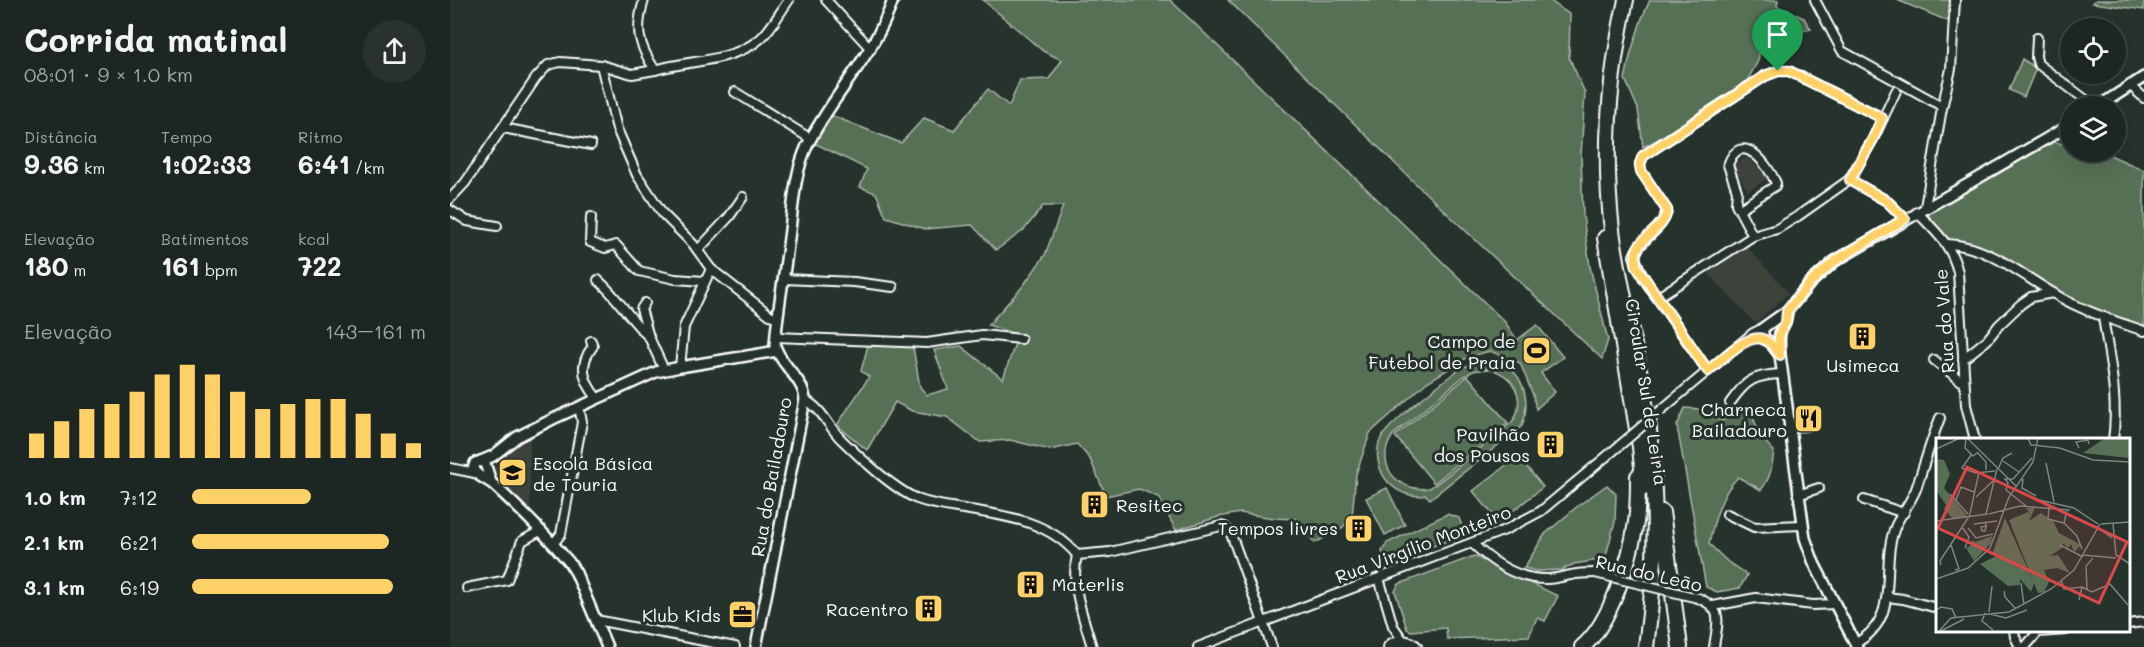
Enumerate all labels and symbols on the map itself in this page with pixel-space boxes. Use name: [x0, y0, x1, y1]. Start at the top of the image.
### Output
pin: [1752, 9, 1803, 71]
street label: Rua do Vale: [1928, 268, 1960, 374]
street label: Circular Sul de Leiria: [1620, 297, 1674, 487]
building icon: Usimeca: [1847, 320, 1879, 352]
place label: Campo de Futebol de Praia: [1368, 329, 1516, 374]
sports icon: Campo de Futebol de Praia: [1521, 335, 1553, 367]
place label: Usimeca: [1826, 353, 1900, 377]
street label: Rua do Bailadouro: [745, 395, 797, 559]
place label: Charneca Bailadouro: [1692, 397, 1787, 442]
restaurant icon: Charneca Bailadouro: [1792, 403, 1824, 435]
place label: Pavilhão dos Pousos: [1434, 422, 1530, 467]
building icon: Pavilhão dos Pousos: [1535, 428, 1567, 460]
inset map: [1936, 438, 2129, 632]
place label: Escola Básica de Touria: [533, 451, 653, 496]
school or university icon: Escola Básica de Touria: [496, 457, 528, 489]
building icon: Resitec: [1079, 489, 1111, 521]
place label: Resitec: [1116, 493, 1183, 517]
street label: Rua Virgílio Monteiro: [1332, 499, 1515, 589]
building icon: Tempos livres: [1343, 512, 1375, 544]
place label: Tempos livres: [1218, 516, 1338, 540]
street label: Rua do Leão: [1593, 549, 1705, 597]
building icon: Materlis: [1015, 568, 1047, 600]
place label: Materlis: [1052, 572, 1124, 596]
building icon: Racentro: [913, 593, 945, 625]
place label: Racentro: [826, 597, 908, 621]
office icon: Klub Kids: [726, 599, 758, 631]
place label: Klub Kids: [642, 603, 721, 627]

